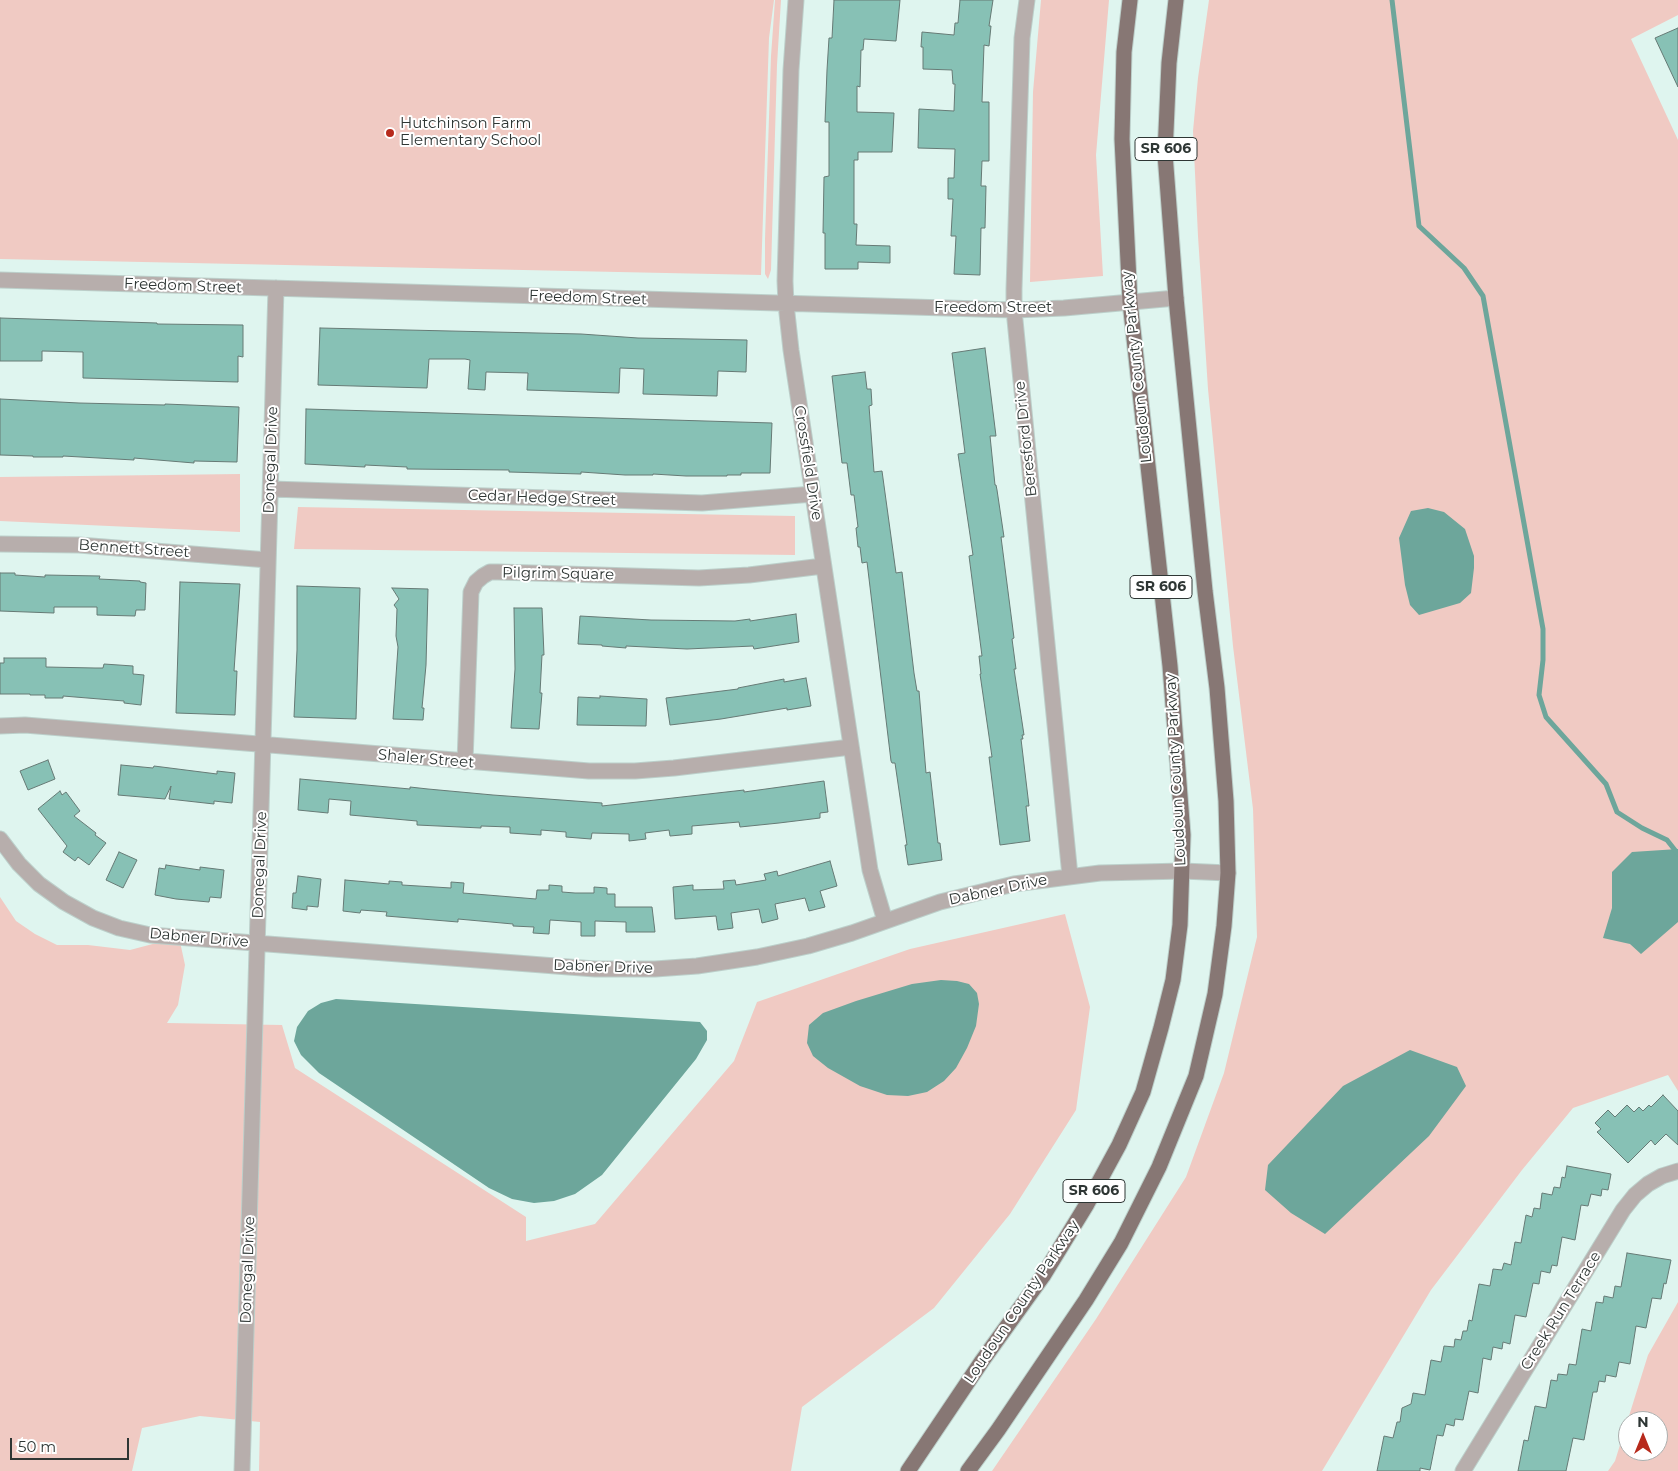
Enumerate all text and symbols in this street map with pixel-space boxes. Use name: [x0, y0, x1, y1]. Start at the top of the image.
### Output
place label: Hutchinson Farm Elementary School: [400, 115, 541, 150]
marker: Hutchinson Farm Elementary School: [384, 127, 396, 139]
road number: SR 606: [1135, 138, 1197, 160]
street label: Loudoun County Parkway: [1118, 270, 1156, 464]
street label: Freedom Street: [124, 275, 242, 297]
street label: Freedom Street: [529, 287, 647, 309]
street label: Freedom Street: [934, 299, 1052, 317]
street label: Beresford Drive: [1011, 380, 1041, 498]
street label: Crossfield Drive: [790, 404, 826, 522]
street label: Donegal Drive: [260, 406, 282, 514]
street label: Cedar Hedge Street: [468, 486, 616, 510]
street label: Bennett Street: [78, 536, 190, 562]
street label: Pilgrim Square: [502, 564, 614, 584]
road number: SR 606: [1130, 576, 1192, 598]
street label: Loudoun County Parkway: [1162, 673, 1190, 867]
street label: Shaler Street: [377, 746, 475, 772]
street label: Donegal Drive: [249, 811, 271, 919]
street label: Dabner Drive: [947, 871, 1049, 909]
street label: Dabner Drive: [148, 925, 250, 951]
street label: Dabner Drive: [553, 956, 653, 978]
road number: SR 606: [1063, 1180, 1125, 1202]
street label: Donegal Drive: [237, 1216, 259, 1324]
street label: Loudoun County Parkway: [961, 1217, 1083, 1387]
street label: Creek Run Terrace: [1517, 1248, 1605, 1374]
north arrow: [1618, 1411, 1668, 1461]
text: N: [1637, 1413, 1649, 1431]
scale bar: [12, 1428, 131, 1460]
text: 50 m: [18, 1437, 56, 1456]

